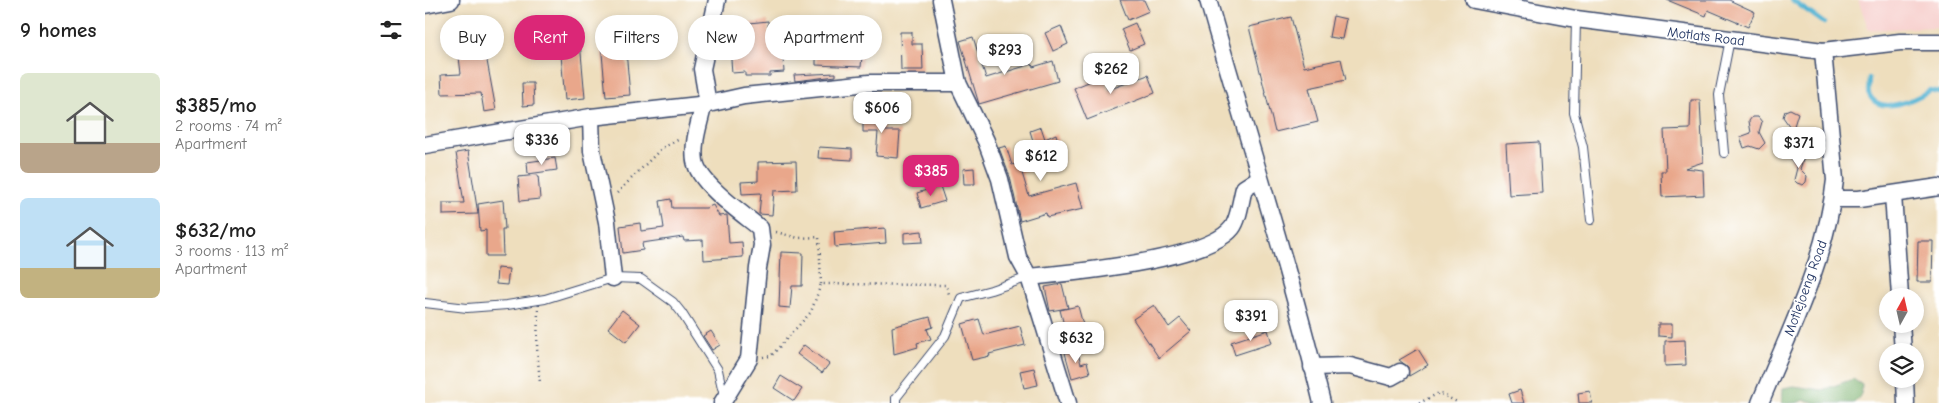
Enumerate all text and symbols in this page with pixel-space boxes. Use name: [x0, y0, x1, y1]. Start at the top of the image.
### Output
chip: Buy: [440, 15, 504, 60]
chip: Rent: [514, 15, 585, 60]
chip: Filters: [595, 15, 678, 60]
chip: New: [688, 15, 755, 60]
chip: Apartment: [765, 15, 882, 60]
icon: filters: [377, 16, 405, 44]
text: 9 homes: [20, 18, 96, 42]
street label: Motlats Road: [1666, 23, 1746, 50]
pin: $293: [975, 34, 1035, 76]
text: $293: [988, 41, 1022, 59]
pin: $262: [1081, 52, 1141, 95]
text: $262: [1094, 60, 1128, 78]
pin: $606: [852, 92, 912, 134]
icon: home: [60, 93, 120, 153]
text: $385/mo: [175, 93, 257, 117]
text: $606: [864, 99, 900, 117]
text: 2 rooms · 74 m²: [175, 117, 282, 135]
pin: $336: [512, 124, 572, 166]
pin: $371: [1769, 126, 1829, 169]
text: $336: [525, 131, 559, 149]
text: $371: [1783, 134, 1815, 152]
text: Apartment: [175, 135, 247, 153]
pin: $612: [1011, 140, 1071, 182]
text: $612: [1025, 147, 1057, 165]
pin: $385: [901, 154, 961, 197]
text: $385: [914, 162, 948, 180]
icon: home: [60, 218, 120, 278]
text: $632/mo: [175, 218, 256, 242]
street label: Motlejoeng Road: [1780, 238, 1831, 338]
text: 3 rooms · 113 m²: [175, 242, 288, 260]
text: Apartment: [175, 260, 247, 278]
north arrow: [1879, 288, 1924, 332]
map controls: [1879, 288, 1924, 388]
pin: $391: [1221, 300, 1281, 342]
text: $391: [1235, 307, 1267, 325]
pin: $632: [1046, 322, 1106, 364]
text: $632: [1059, 329, 1093, 347]
button: layers: [1879, 343, 1924, 388]

